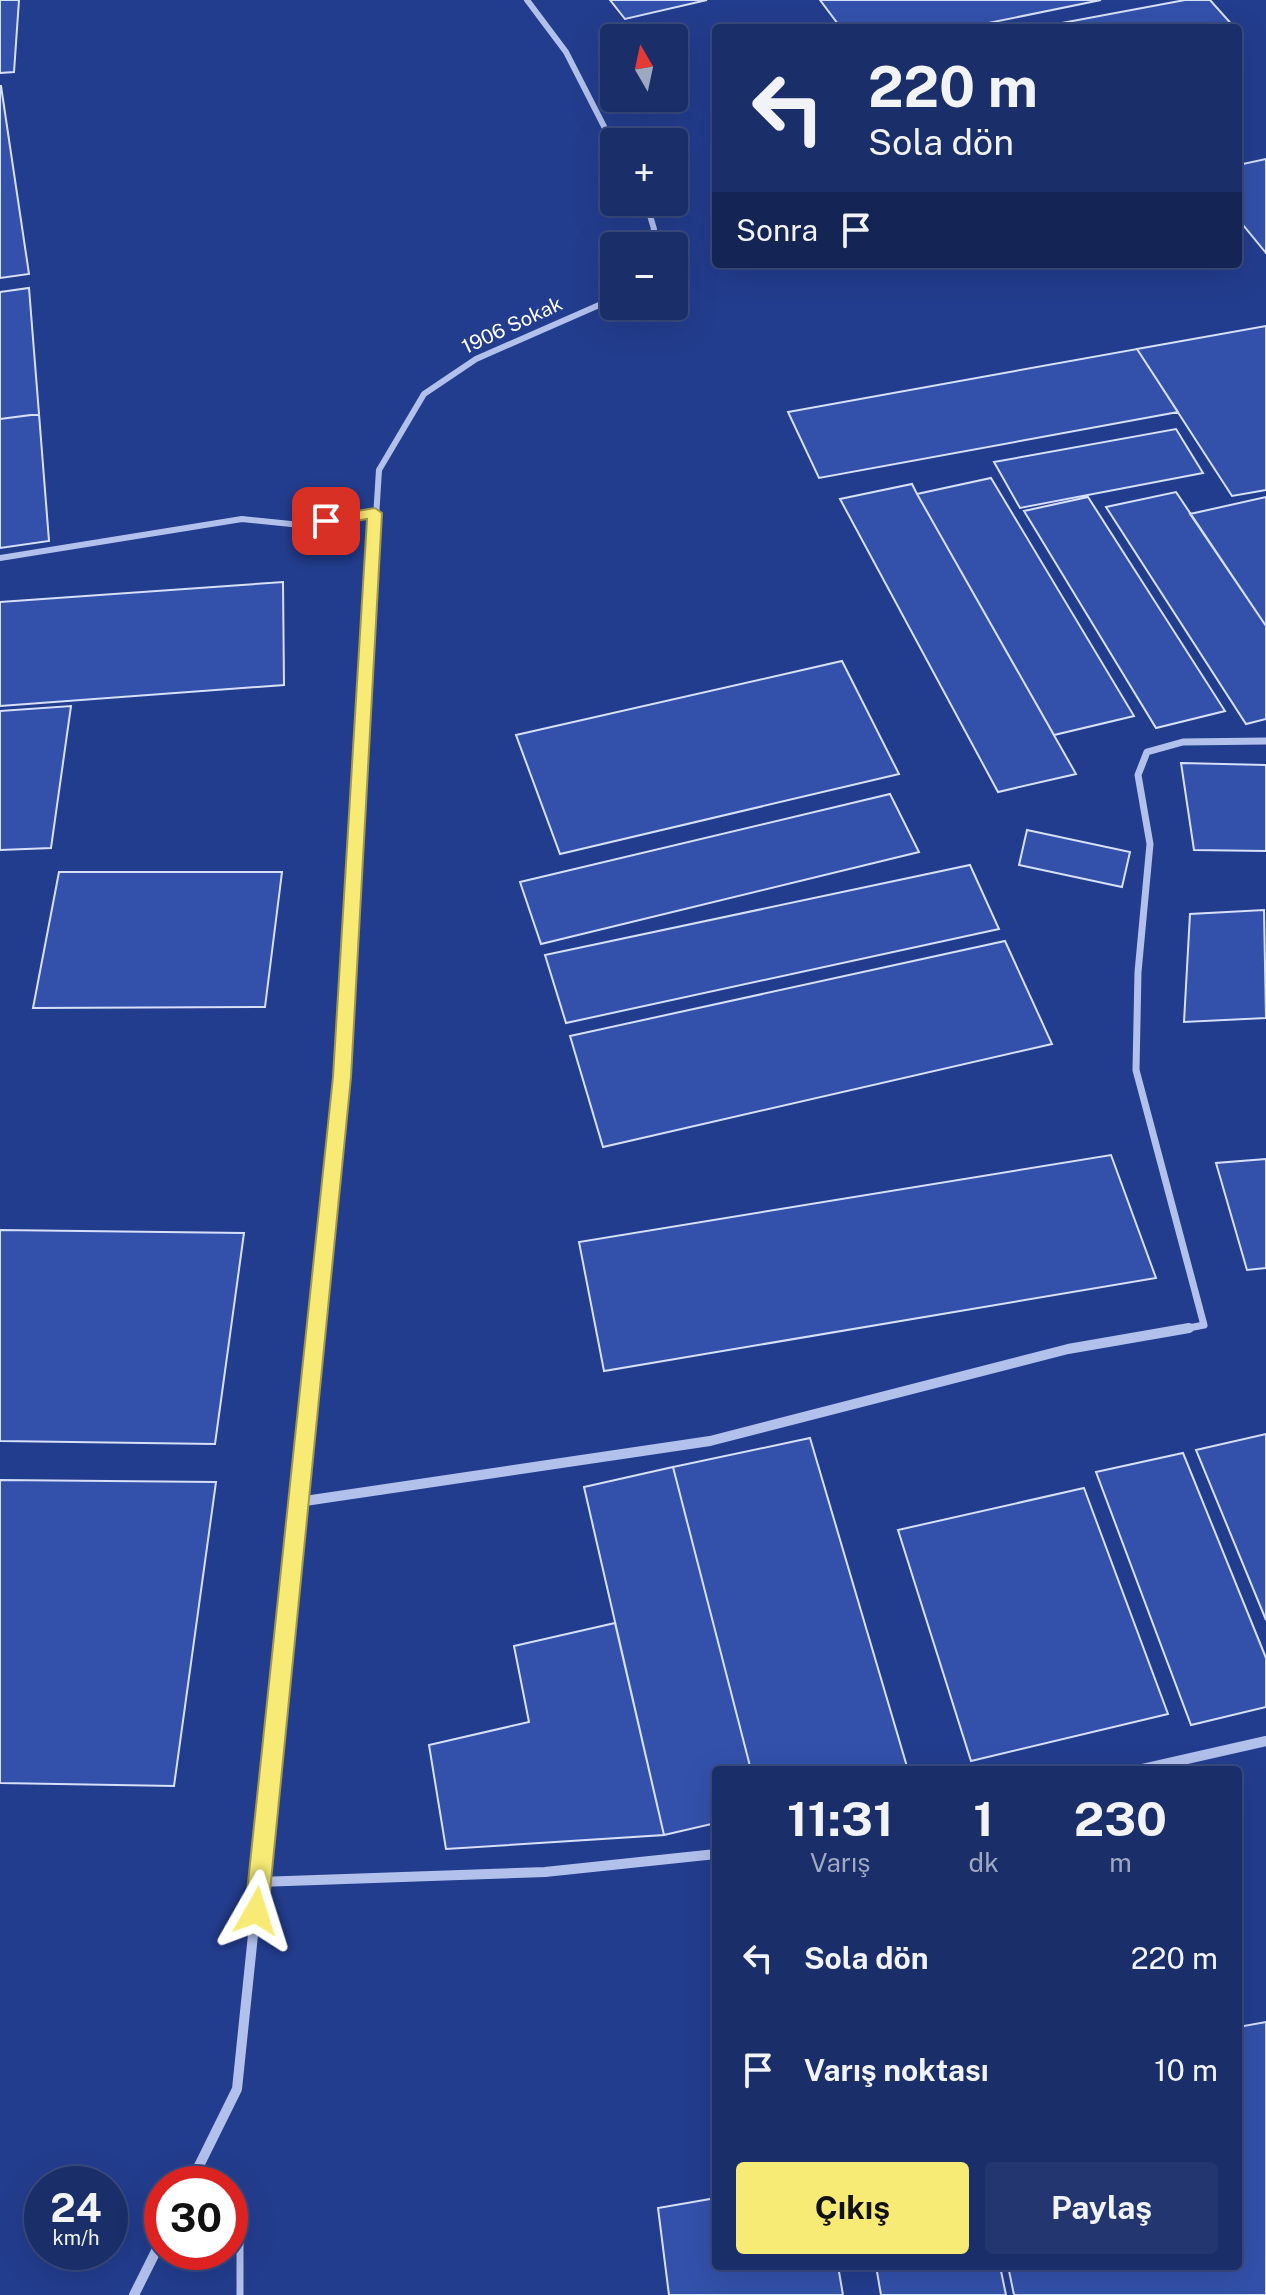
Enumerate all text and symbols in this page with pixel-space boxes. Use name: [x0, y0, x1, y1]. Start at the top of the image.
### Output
north arrow: [600, 24, 688, 112]
map controls: [600, 24, 688, 320]
text: 220 m: [868, 54, 1038, 120]
icon: left: [736, 56, 840, 160]
text: Sola dön: [868, 121, 1014, 163]
button: +: [600, 128, 688, 216]
icon: arrive: [834, 208, 878, 252]
text: Sonra: [736, 212, 818, 248]
button: −: [600, 232, 688, 320]
street label: 1906 Sokak: [458, 291, 566, 359]
pin: [292, 487, 360, 555]
icon: arrive: [304, 499, 348, 543]
text: 11:31: [787, 1790, 894, 1847]
text: 1: [973, 1790, 994, 1847]
text: 230: [1074, 1790, 1167, 1847]
text: Varış: [810, 1847, 870, 1878]
text: dk: [969, 1847, 999, 1878]
text: m: [1109, 1847, 1132, 1878]
position arrow: [214, 1869, 298, 1953]
icon: left: [736, 1936, 780, 1980]
text: Sola dön: [804, 1940, 928, 1976]
text: 220 m: [1131, 1940, 1218, 1976]
icon: arrive: [736, 2048, 780, 2092]
text: Varış noktası: [804, 2052, 989, 2088]
text: 10 m: [1154, 2052, 1218, 2088]
button: Çıkış: [736, 2162, 969, 2254]
button: Paylaş: [985, 2162, 1218, 2254]
speed limit sign: 30: [144, 2166, 248, 2270]
text: 24: [50, 2184, 102, 2231]
text: km/h: [52, 2226, 100, 2250]

